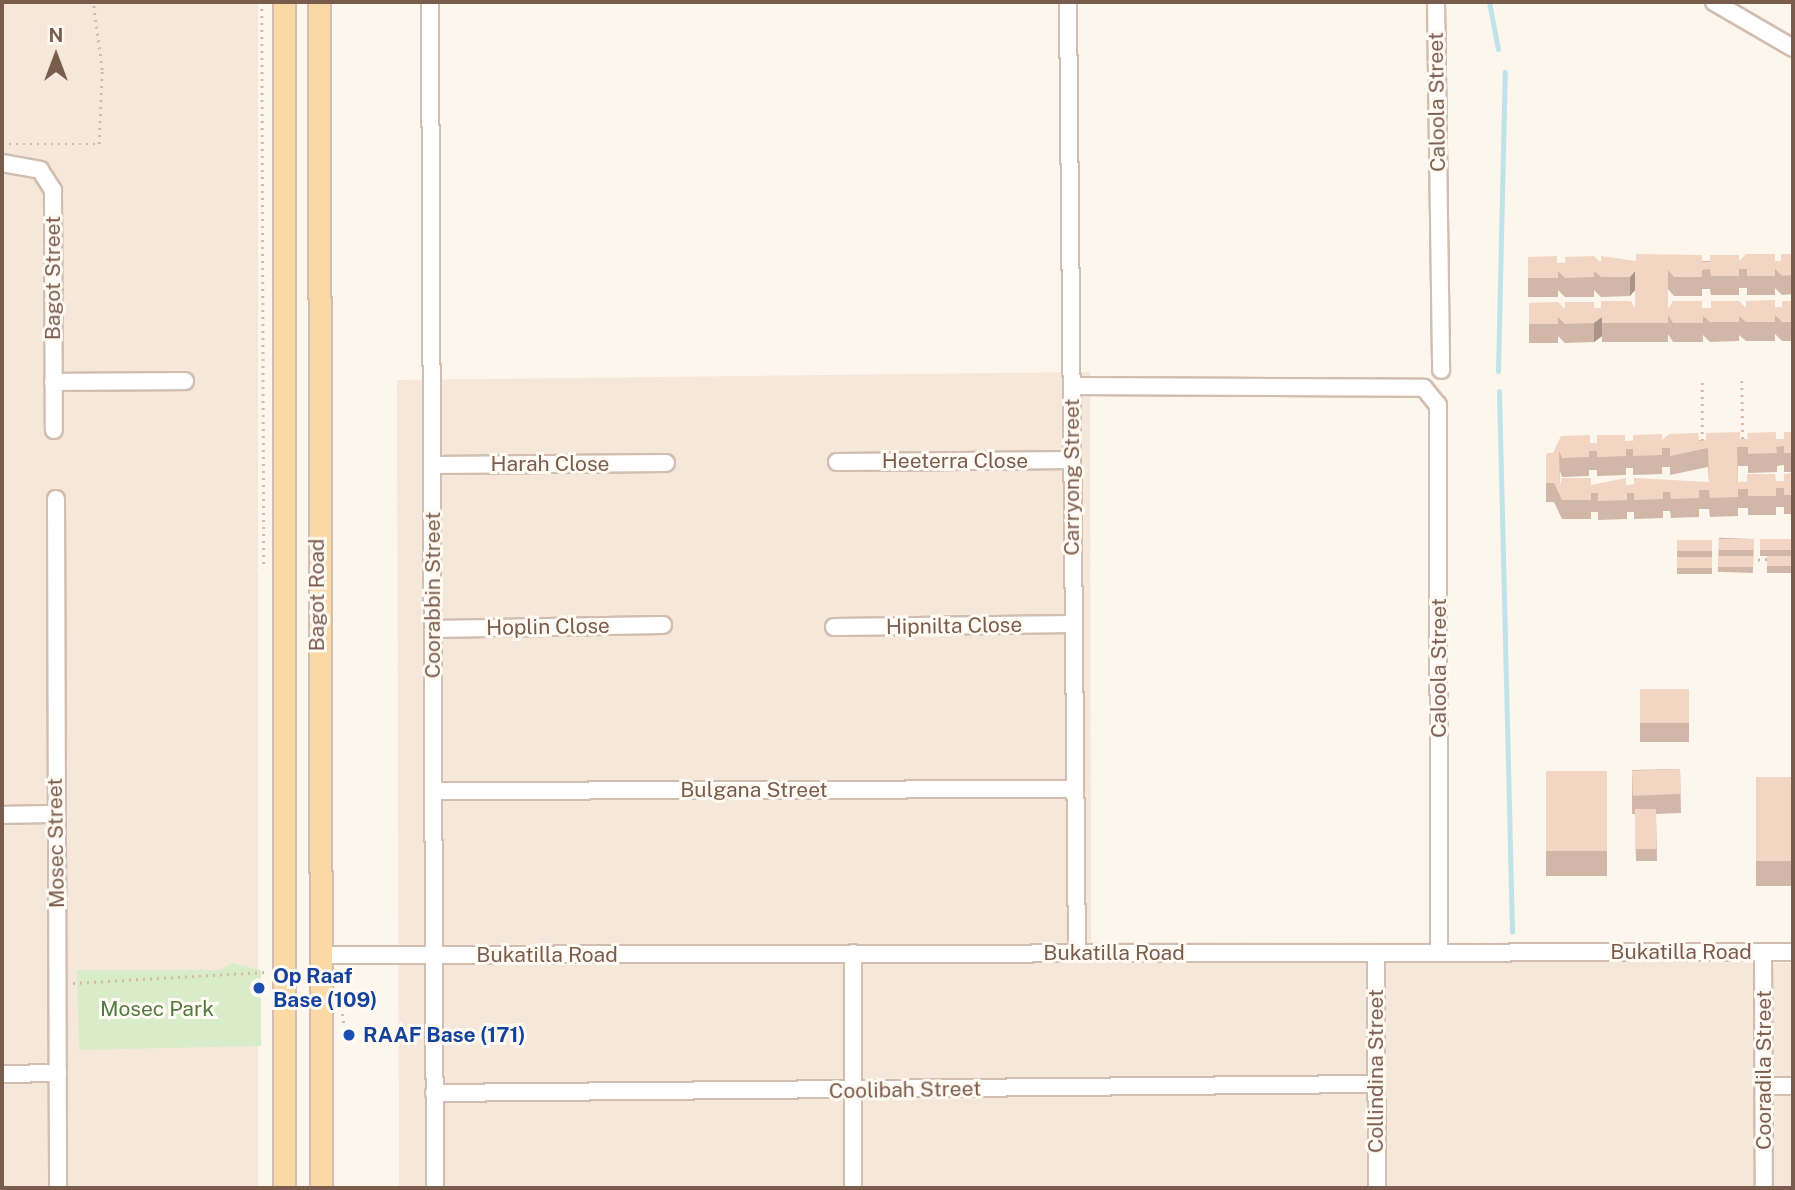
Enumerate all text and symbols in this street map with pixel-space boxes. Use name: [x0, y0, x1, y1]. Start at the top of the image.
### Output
north arrow: [21, 21, 91, 91]
text: N: [49, 24, 63, 46]
street label: Caloola Street: [1423, 32, 1451, 172]
street label: Bagot Street: [40, 216, 66, 340]
street label: Carryong Street: [1059, 398, 1085, 556]
street label: Heeterra Close: [882, 448, 1028, 474]
street label: Harah Close: [491, 451, 609, 477]
street label: Coorabbin Street: [420, 512, 446, 678]
street label: Bagot Road: [304, 539, 330, 651]
street label: Caloola Street: [1426, 598, 1452, 738]
street label: Hipnilta Close: [886, 612, 1022, 640]
street label: Hoplin Close: [486, 613, 610, 641]
street label: Mosec Street: [42, 777, 70, 909]
street label: Bulgana Street: [680, 777, 828, 803]
street label: Bukatilla Road: [1610, 939, 1752, 965]
street label: Bukatilla Road: [1043, 940, 1185, 966]
street label: Bukatilla Road: [476, 942, 618, 968]
place label: Op Raaf Base (109): [273, 963, 377, 1013]
marker: Op Raaf Base (109): [251, 980, 267, 996]
street label: Collindina Street: [1363, 989, 1389, 1153]
street label: Cooradila Street: [1751, 990, 1777, 1150]
park label: Mosec Park: [100, 996, 214, 1022]
place label: RAAF Base (171): [363, 1022, 526, 1048]
marker: RAAF Base (171): [341, 1027, 357, 1043]
street label: Coolibah Street: [829, 1076, 981, 1104]

